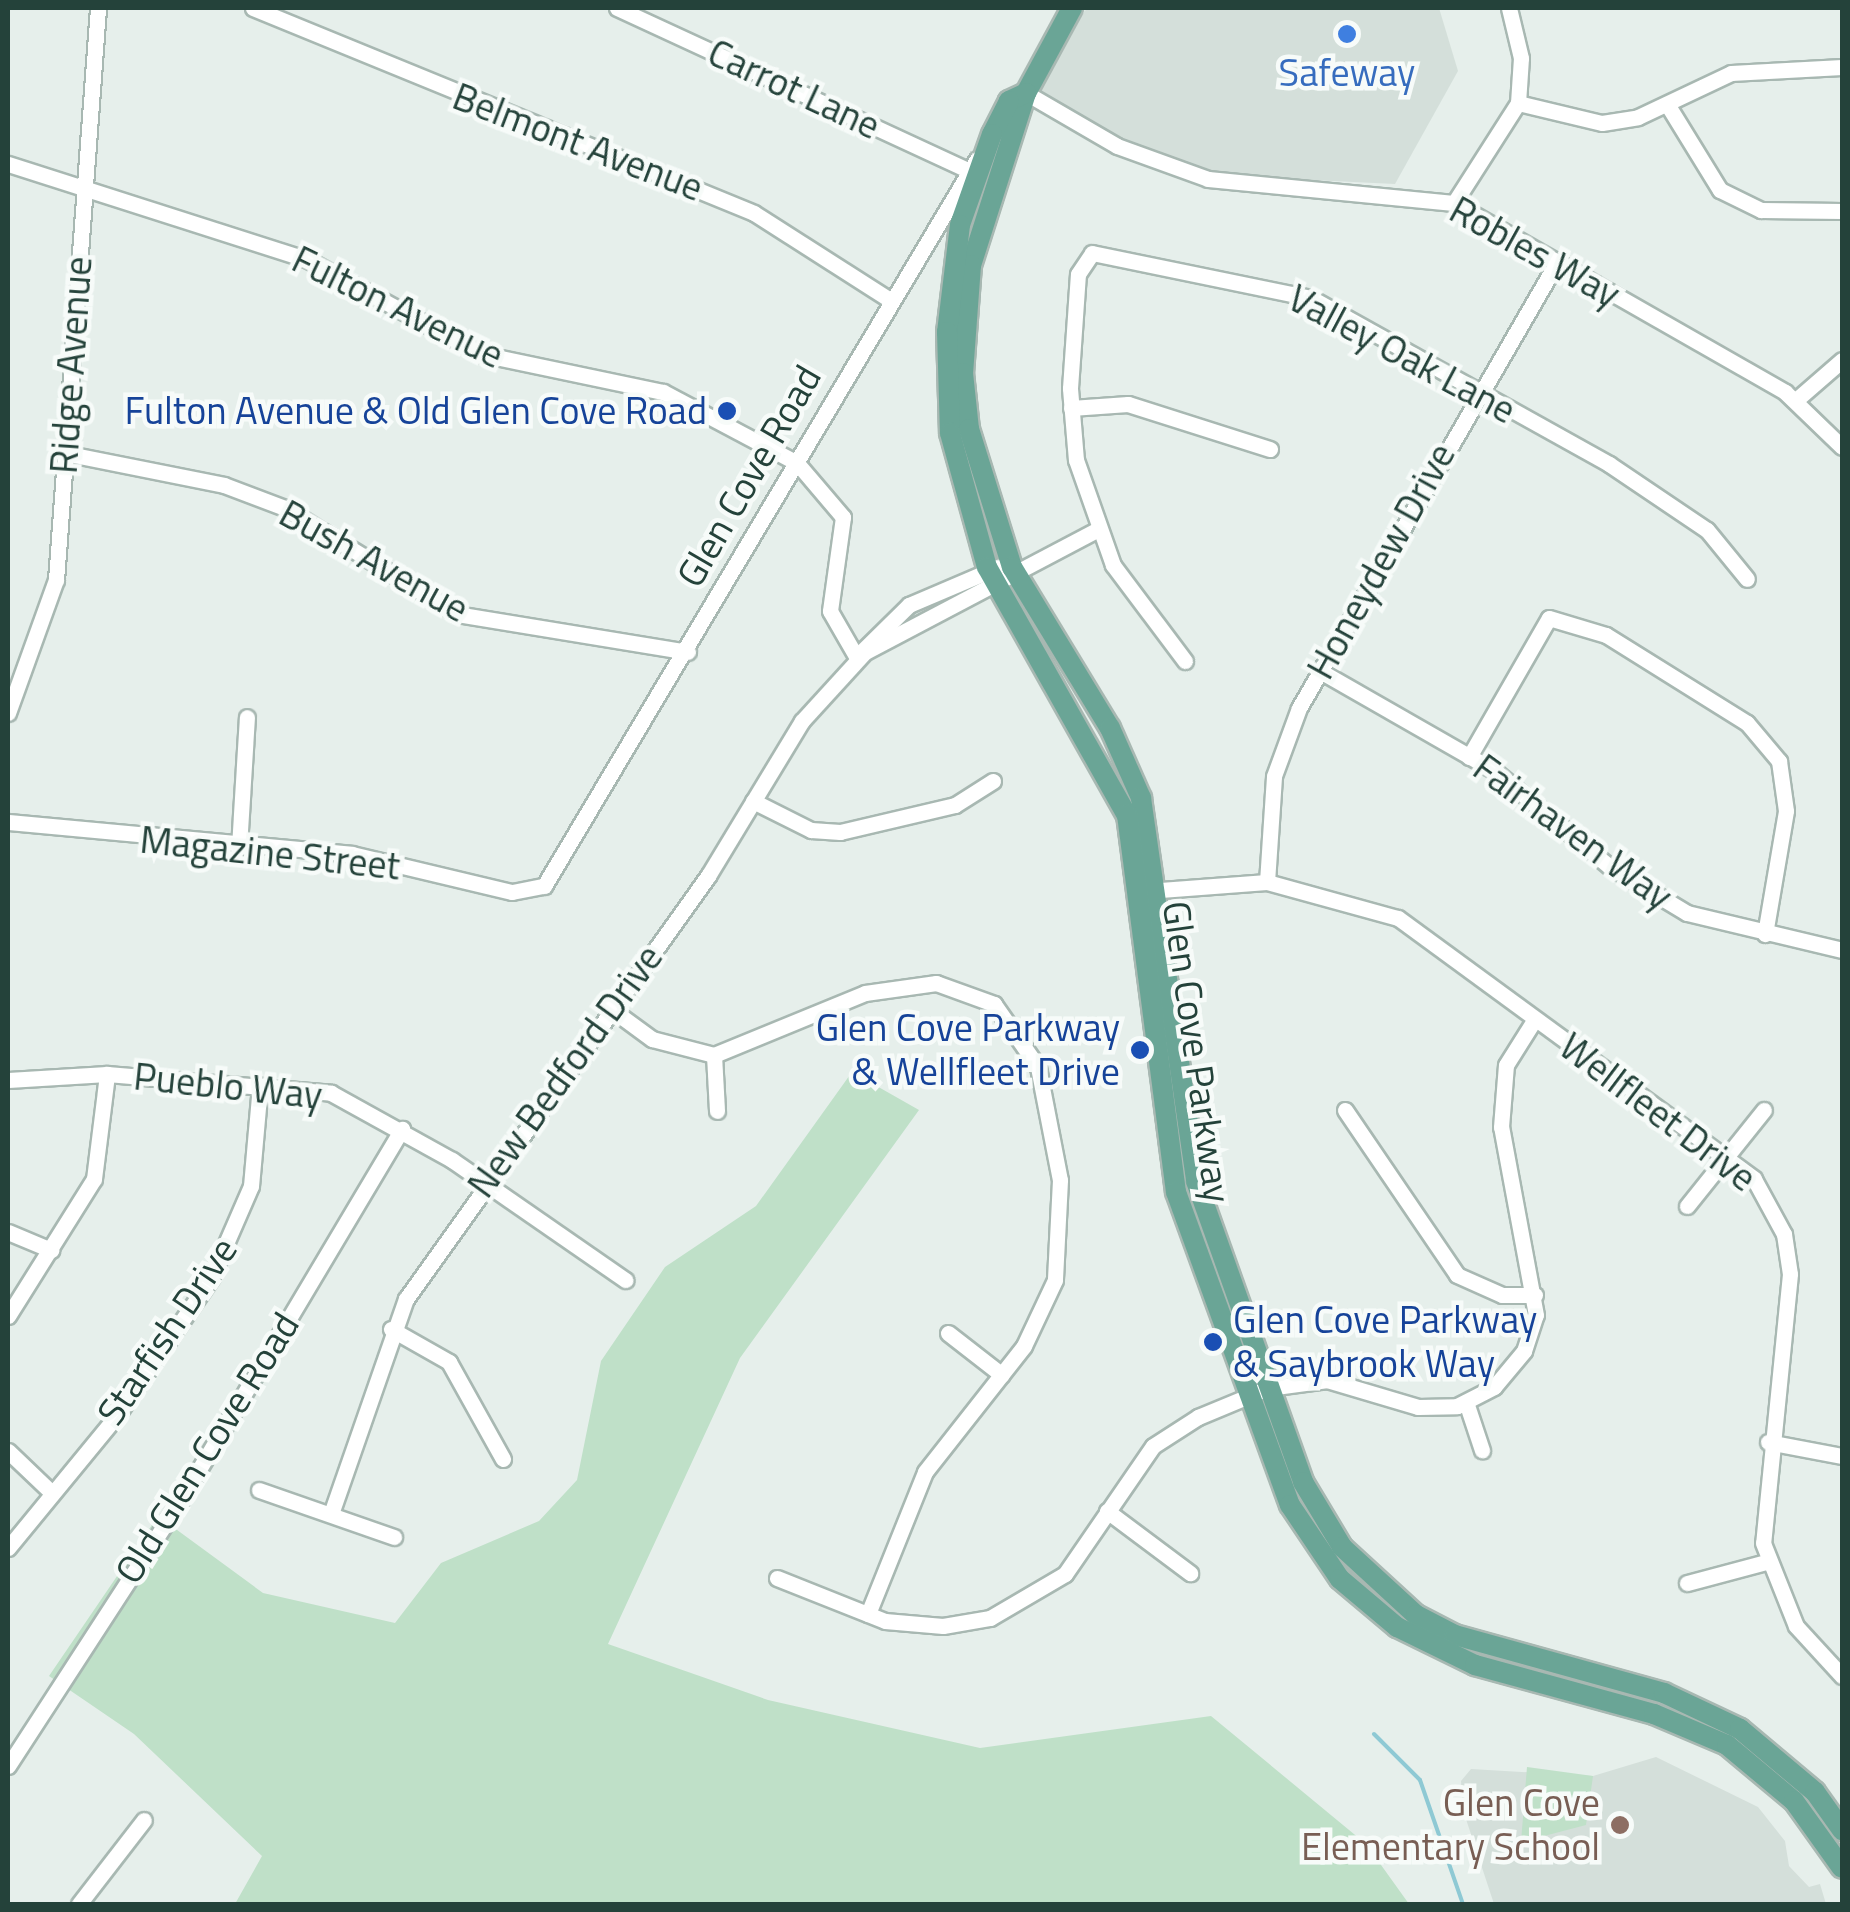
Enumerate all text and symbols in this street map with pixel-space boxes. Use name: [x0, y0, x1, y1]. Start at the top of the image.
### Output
marker: Safeway: [1336, 23, 1358, 45]
street label: Carrot Lane: [701, 29, 887, 149]
place label: Safeway: [1279, 50, 1415, 96]
street label: Belmont Avenue: [447, 73, 709, 211]
street label: Robles Way: [1442, 187, 1628, 317]
street label: Fulton Avenue: [285, 236, 511, 378]
street label: Ridge Avenue: [41, 255, 101, 475]
street label: Valley Oak Lane: [1281, 275, 1523, 433]
street label: Glen Cove Road: [667, 357, 831, 595]
place label: Fulton Avenue & Old Glen Cove Road: [125, 388, 707, 434]
marker: Fulton Avenue & Old Glen Cove Road: [716, 400, 738, 422]
street label: Honeydew Drive: [1297, 435, 1465, 687]
street label: Bush Avenue: [272, 490, 476, 632]
street label: Fairhaven Way: [1465, 745, 1681, 919]
street label: Magazine Street: [138, 817, 402, 889]
street label: Glen Cove Parkway: [1153, 898, 1241, 1206]
street label: New Bedford Drive: [458, 936, 672, 1206]
place label: Glen Cove Parkway & Wellfleet Drive: [816, 1005, 1120, 1094]
street label: Wellfleet Drive: [1551, 1023, 1765, 1201]
marker: Glen Cove Parkway & Wellfleet Drive: [1129, 1039, 1151, 1061]
street label: Pueblo Way: [131, 1053, 325, 1119]
street label: Starfish Drive: [88, 1229, 246, 1433]
place label: Glen Cove Parkway & Saybrook Way: [1233, 1297, 1537, 1386]
street label: Old Glen Cove Road: [105, 1304, 309, 1592]
marker: Glen Cove Parkway & Saybrook Way: [1202, 1331, 1224, 1353]
place label: Glen Cove Elementary School: [1301, 1780, 1600, 1870]
marker: Glen Cove Elementary School: [1609, 1814, 1631, 1836]

